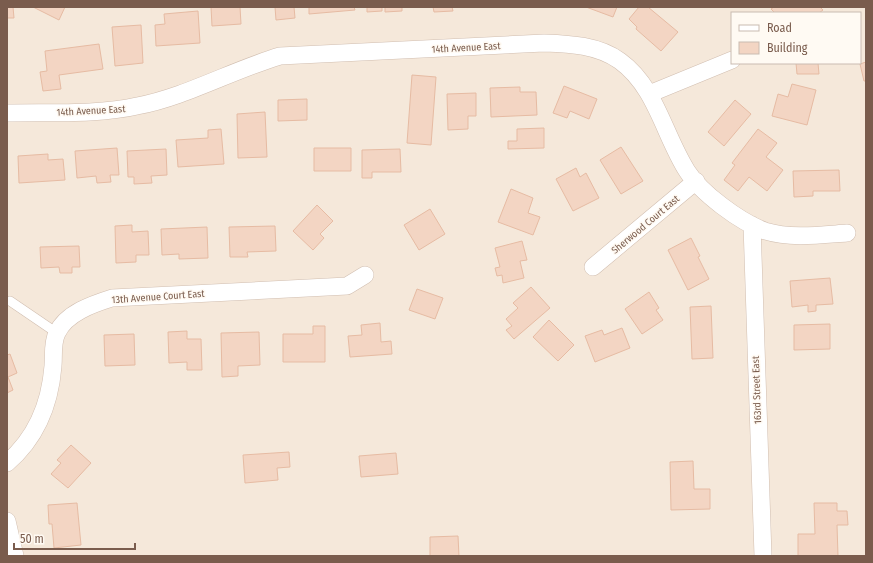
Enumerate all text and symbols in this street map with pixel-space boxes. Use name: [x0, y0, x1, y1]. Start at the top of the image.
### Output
legend: [731, 12, 861, 64]
text: Road: [767, 21, 792, 35]
street label: 14th Avenue East: [431, 40, 502, 56]
text: Building: [767, 41, 808, 55]
street label: 14th Avenue East: [56, 103, 127, 119]
street label: Sherwood Court East: [609, 192, 683, 257]
street label: 13th Avenue Court East: [111, 288, 206, 306]
street label: 163rd Street East: [750, 355, 764, 424]
scale bar: [14, 525, 135, 551]
text: 50 m: [20, 532, 44, 546]

